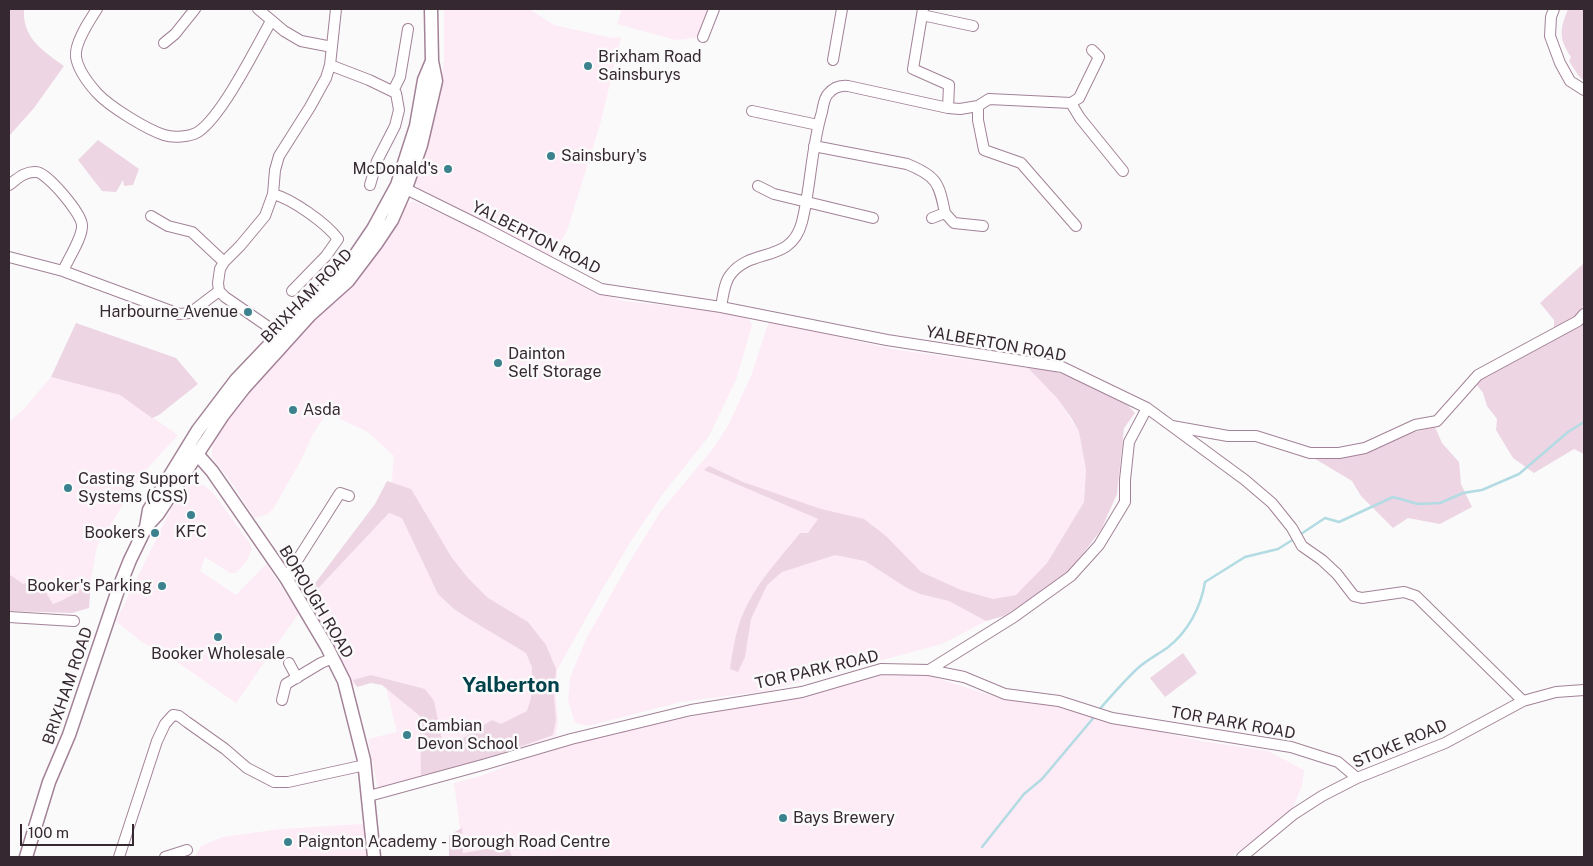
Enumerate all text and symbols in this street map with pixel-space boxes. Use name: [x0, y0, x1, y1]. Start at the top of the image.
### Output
place label: Brixham Road Sainsburys: [598, 47, 702, 85]
marker: Brixham Road Sainsburys: [582, 60, 594, 72]
place label: Sainsbury's: [561, 146, 647, 166]
marker: Sainsbury's: [545, 150, 557, 162]
place label: McDonald's: [352, 159, 438, 179]
marker: McDonald's: [442, 163, 454, 175]
street label: YALBERTON ROAD: [468, 197, 604, 279]
street label: BRIXHAM ROAD: [257, 245, 357, 347]
place label: Harbourne Avenue: [99, 302, 238, 322]
marker: Harbourne Avenue: [242, 306, 254, 318]
street label: YALBERTON ROAD: [924, 322, 1068, 366]
place label: Dainton Self Storage: [508, 344, 602, 382]
marker: Dainton Self Storage: [492, 357, 504, 369]
place label: Asda: [303, 400, 341, 420]
marker: Asda: [287, 404, 299, 416]
place label: Casting Support Systems (CSS): [78, 469, 199, 507]
marker: Casting Support Systems (CSS): [62, 482, 74, 494]
marker: KFC: [185, 509, 197, 521]
place label: KFC: [175, 522, 207, 542]
place label: Bookers: [84, 523, 145, 543]
marker: Bookers: [149, 527, 161, 539]
street label: BOROUGH ROAD: [275, 542, 357, 662]
place label: Booker's Parking: [27, 576, 152, 596]
marker: Booker's Parking: [156, 580, 168, 592]
street label: BRIXHAM ROAD: [39, 625, 97, 747]
marker: Booker Wholesale: [212, 631, 224, 643]
place label: Booker Wholesale: [151, 644, 285, 664]
street label: TOR PARK ROAD: [753, 646, 881, 694]
district label: Yalberton: [462, 673, 560, 699]
street label: TOR PARK ROAD: [1169, 703, 1297, 743]
place label: Cambian Devon School: [417, 716, 519, 754]
street label: STOKE ROAD: [1350, 716, 1450, 772]
marker: Cambian Devon School: [401, 729, 413, 741]
place label: Bays Brewery: [793, 808, 895, 828]
marker: Bays Brewery: [777, 812, 789, 824]
scale bar: [22, 814, 136, 846]
text: 100 m: [28, 824, 69, 841]
place label: Paignton Academy - Borough Road Centre: [298, 832, 610, 852]
marker: Paignton Academy - Borough Road Centre: [282, 836, 294, 848]

